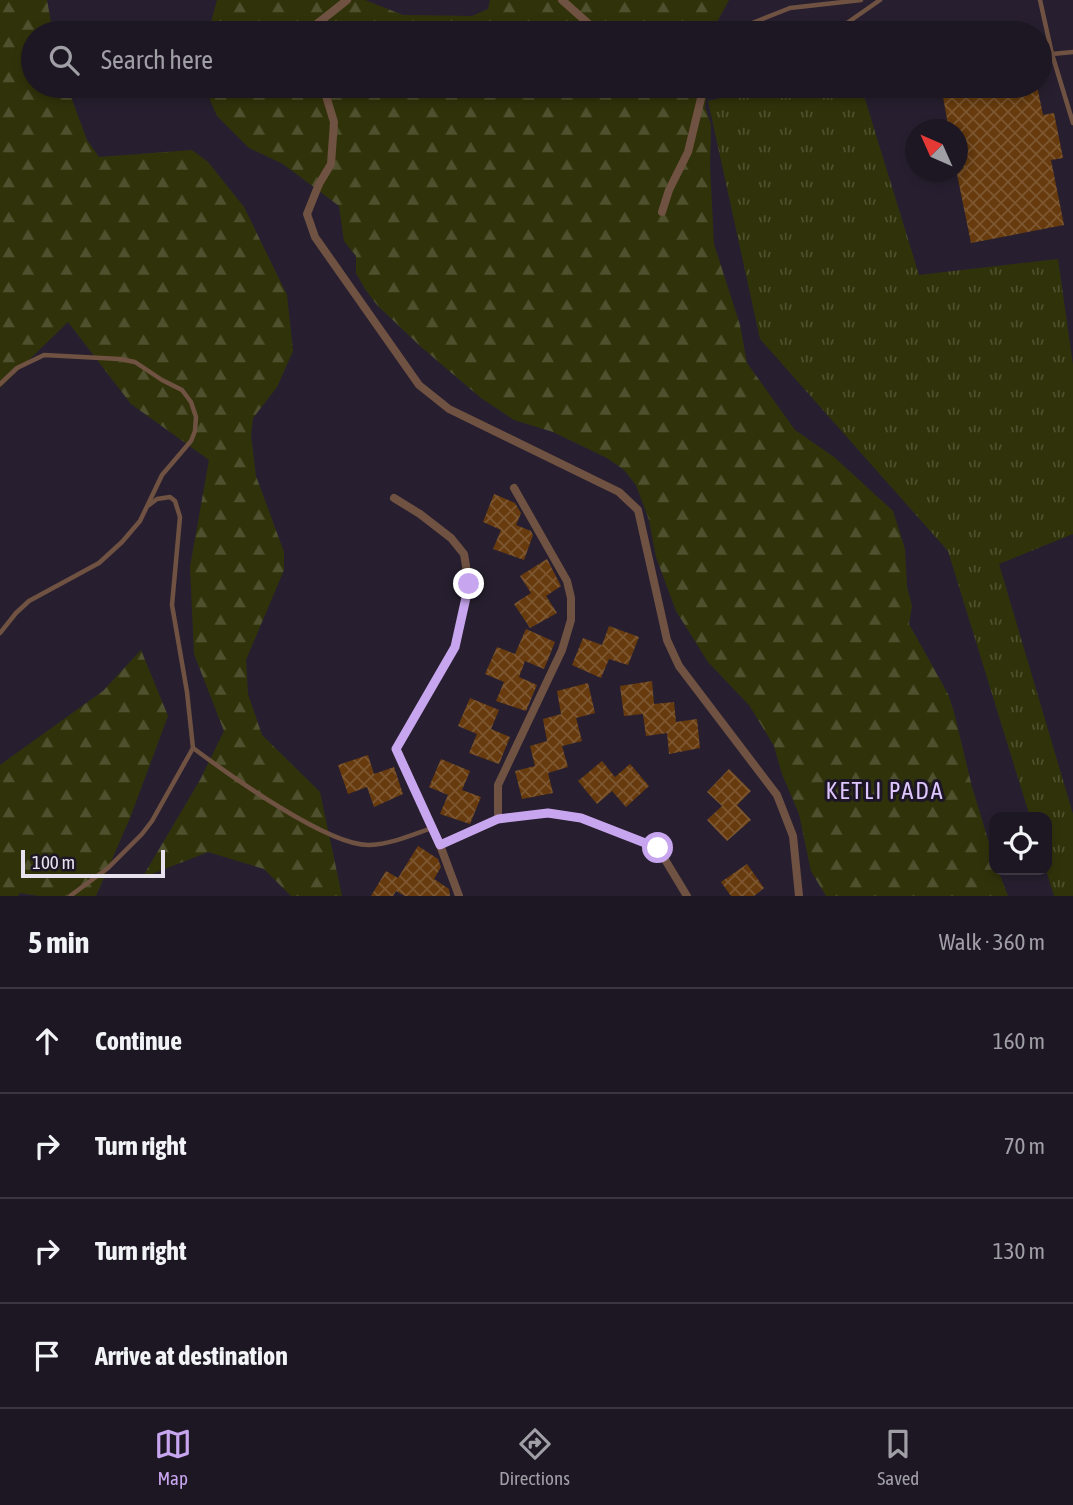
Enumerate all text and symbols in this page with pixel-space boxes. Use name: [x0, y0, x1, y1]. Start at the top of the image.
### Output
search box: [21, 21, 1052, 98]
icon: search: [45, 41, 83, 79]
text: Search here: [101, 45, 213, 75]
north arrow: [905, 119, 968, 182]
route end: [453, 568, 484, 599]
district label: KETLI PADA: [826, 777, 944, 804]
map controls: [989, 812, 1052, 875]
button: locate: [989, 812, 1052, 875]
route start: [642, 832, 673, 863]
scale bar: [21, 847, 164, 879]
text: 100 m: [32, 851, 75, 873]
text: 5 min: [28, 925, 89, 959]
text: Walk · 360 m: [939, 929, 1045, 955]
icon: ahead: [28, 1022, 66, 1060]
text: Continue: [95, 1026, 182, 1056]
text: 160 m: [993, 1028, 1045, 1054]
icon: right: [28, 1127, 66, 1165]
text: Turn right: [95, 1131, 186, 1161]
text: 70 m: [1004, 1133, 1045, 1159]
icon: right: [28, 1232, 66, 1270]
text: Turn right: [95, 1236, 186, 1266]
text: 130 m: [993, 1238, 1045, 1264]
icon: arrive: [28, 1337, 66, 1375]
text: Arrive at destination: [95, 1341, 288, 1371]
tab: Map: [154, 1425, 192, 1489]
tab: Directions: [499, 1425, 570, 1489]
tab: Saved: [877, 1425, 919, 1489]

